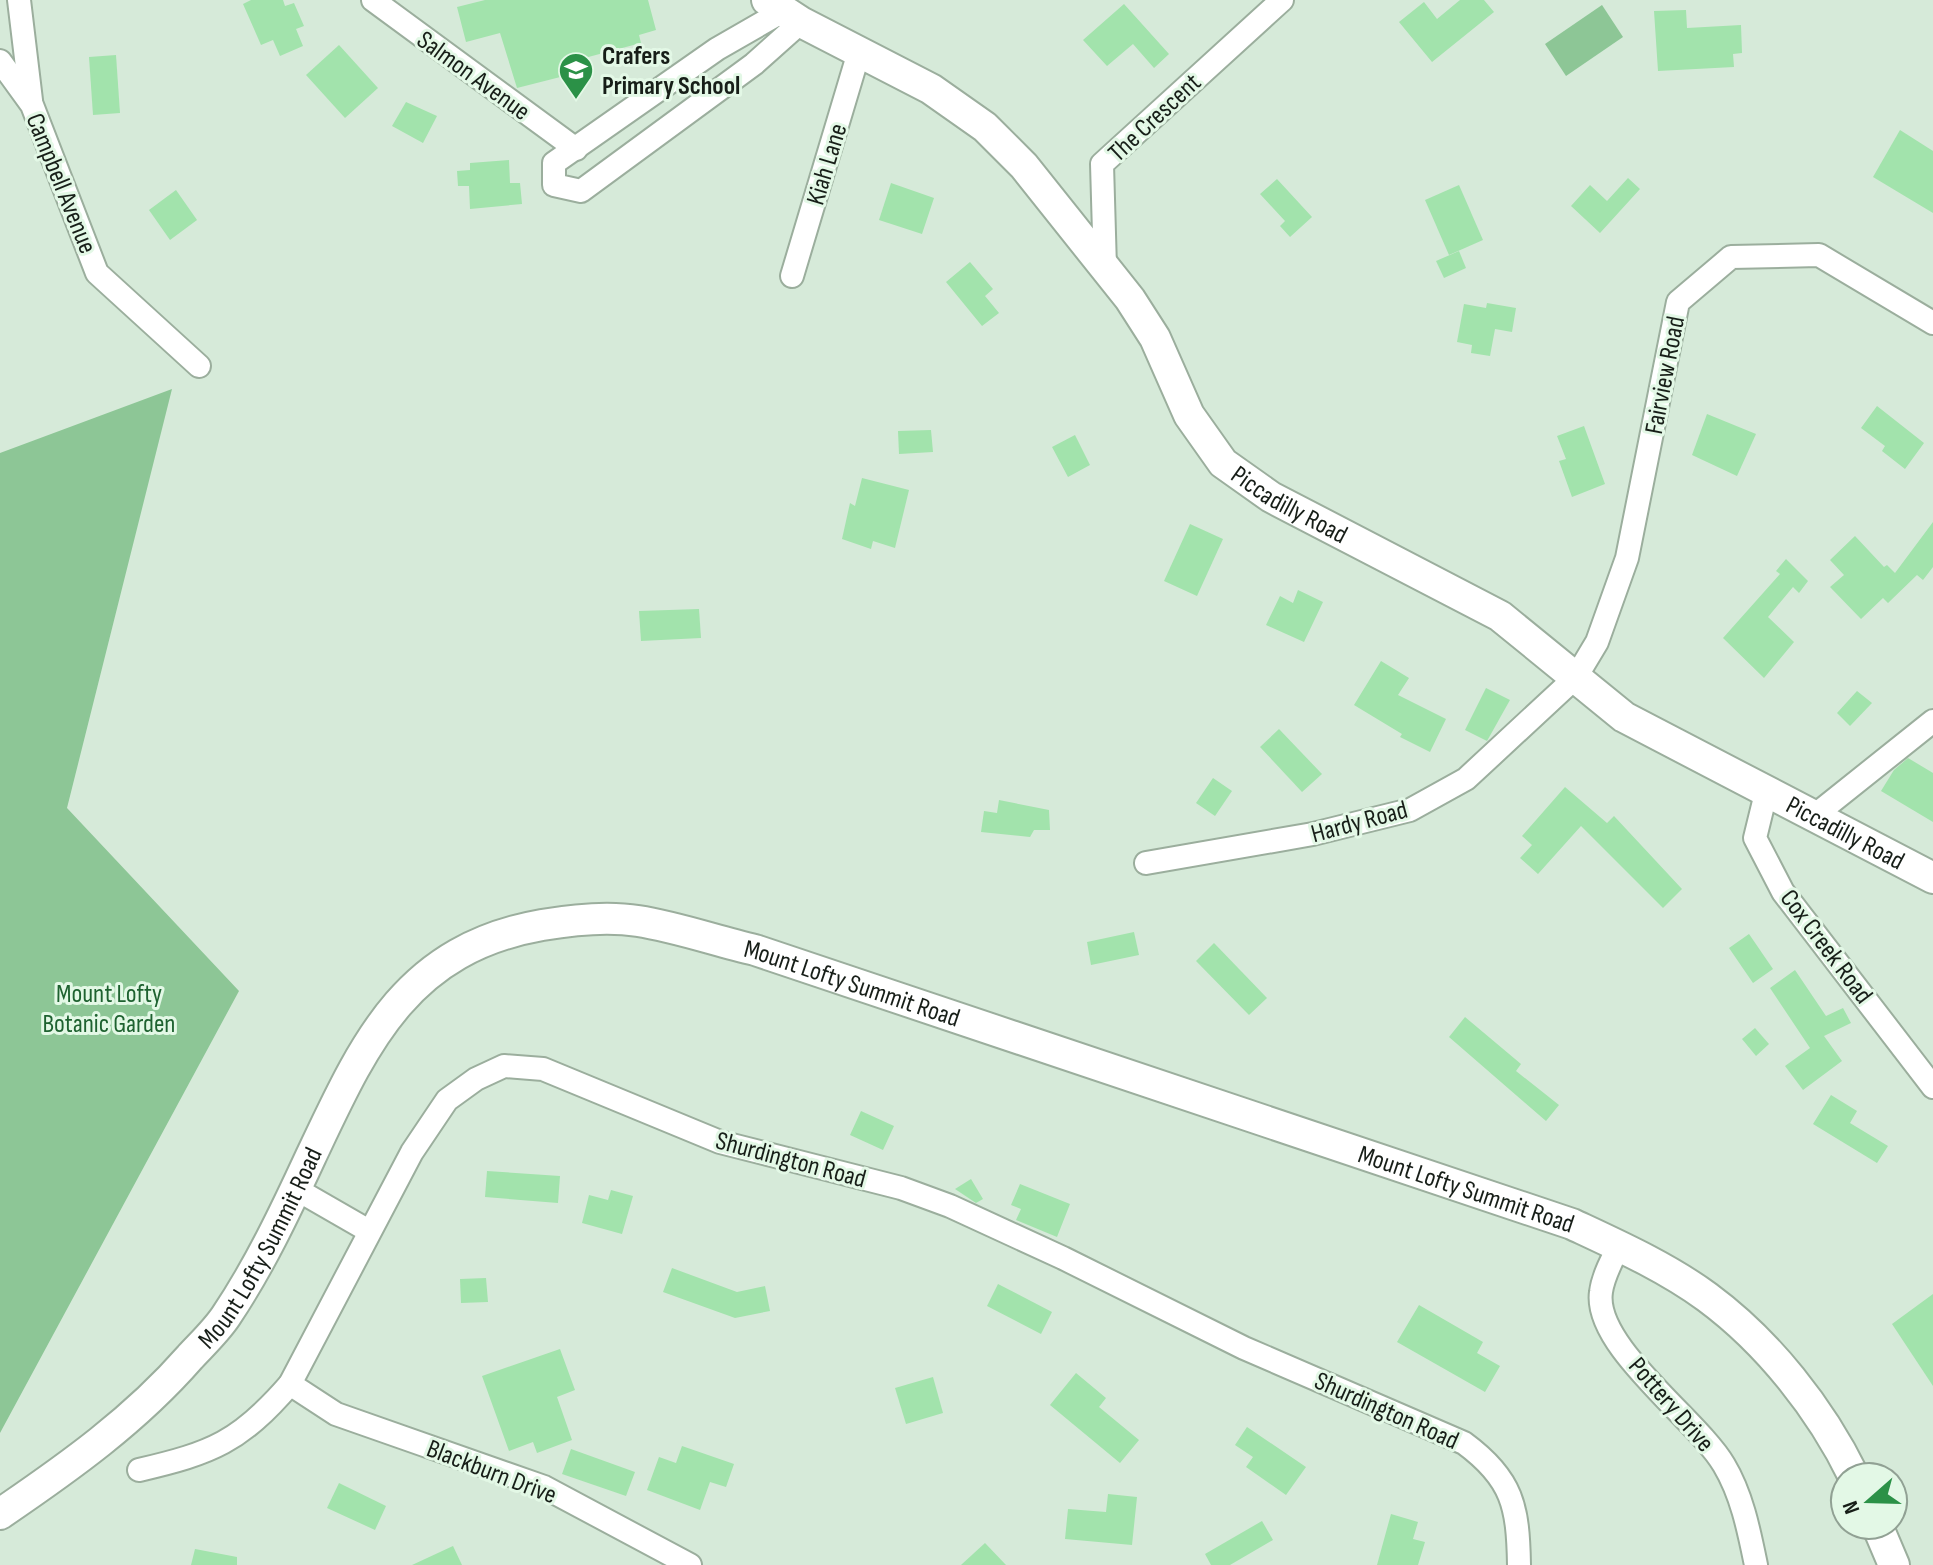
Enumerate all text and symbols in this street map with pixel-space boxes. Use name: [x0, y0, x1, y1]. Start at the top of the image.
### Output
street label: Salmon Avenue: [410, 25, 536, 128]
place label: Crafers Primary School: [602, 41, 740, 102]
school or university icon: Crafers Primary School: [557, 51, 595, 101]
street label: The Crescent: [1102, 67, 1208, 169]
street label: Campbell Avenue: [18, 109, 103, 258]
street label: Kiah Lane: [800, 120, 854, 209]
street label: Fairview Road: [1639, 314, 1692, 437]
street label: Piccadilly Road: [1225, 460, 1352, 551]
street label: Piccadilly Road: [1780, 790, 1909, 877]
street label: Hardy Road: [1308, 795, 1411, 850]
street label: Cox Creek Road: [1773, 884, 1879, 1010]
street label: Mount Lofty Summit Road: [741, 934, 964, 1035]
park label: Mount Lofty Botanic Garden: [43, 979, 176, 1040]
street label: Shurdington Road: [712, 1126, 869, 1195]
street label: Mount Lofty Summit Road: [1354, 1139, 1578, 1241]
street label: Mount Lofty Summit Road: [192, 1143, 330, 1356]
street label: Pottery Drive: [1621, 1351, 1720, 1459]
street label: Shurdington Road: [1310, 1366, 1463, 1457]
street label: Blackburn Drive: [422, 1433, 561, 1511]
north arrow: [1829, 1461, 1909, 1541]
text: N: [1837, 1497, 1866, 1517]

